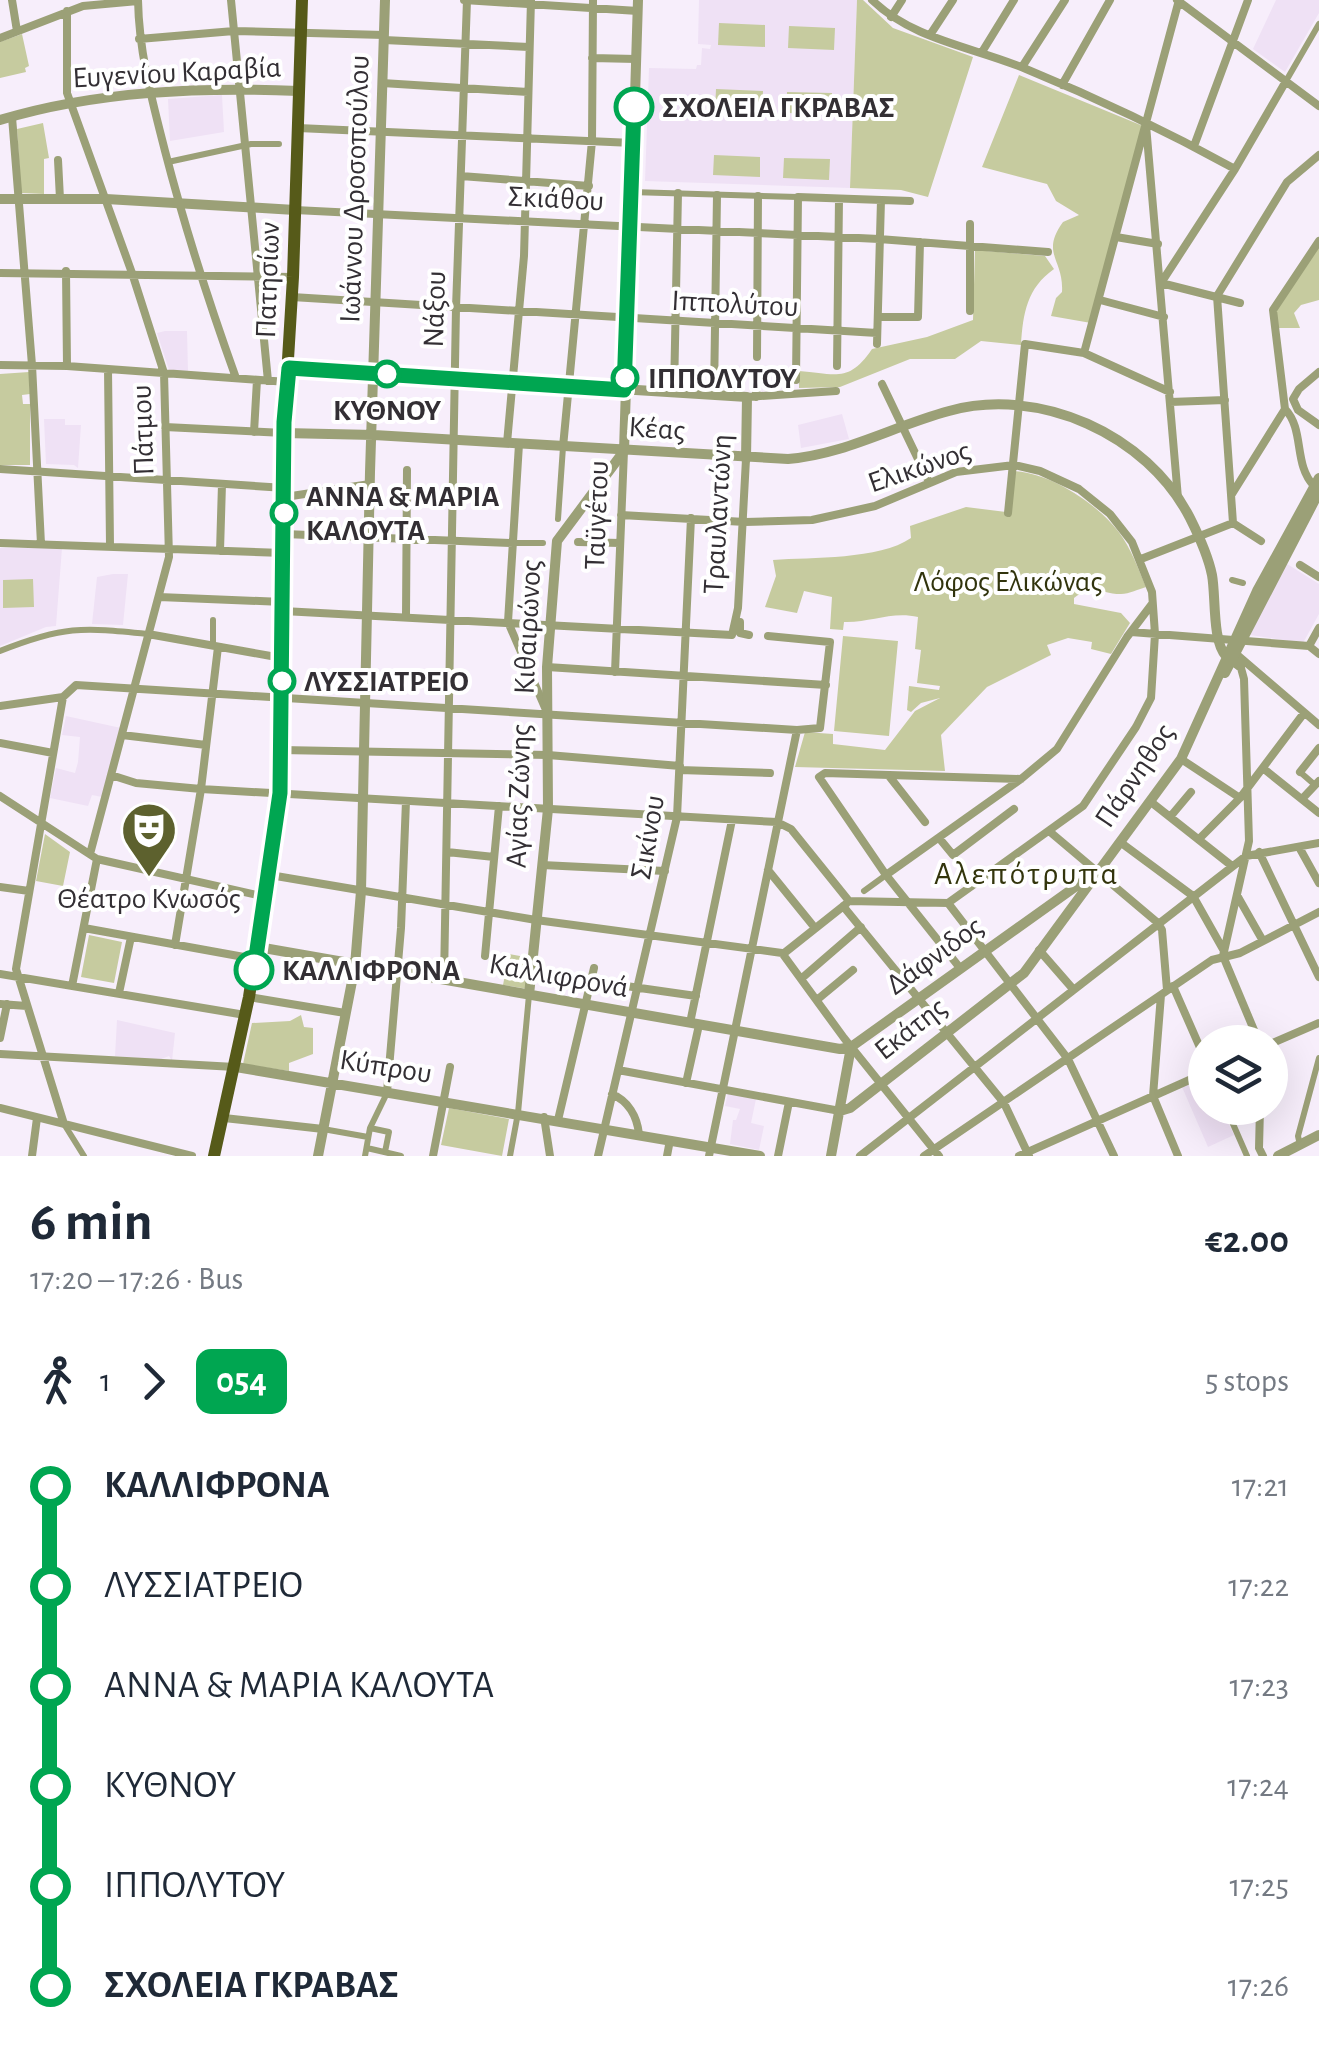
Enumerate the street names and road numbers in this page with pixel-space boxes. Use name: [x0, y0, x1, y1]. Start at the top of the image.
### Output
street label: Ευγενίου Καραβία: [72, 53, 282, 93]
street label: Ιωάννου Δροσοπούλου: [335, 55, 375, 324]
street label: Σκιάθου: [507, 181, 605, 217]
street label: Πατησίων: [251, 221, 285, 339]
street label: Νάξου: [419, 270, 451, 348]
street label: Ιππολύτου: [671, 286, 799, 322]
street label: Πάτμου: [126, 384, 160, 476]
street label: Κέας: [627, 412, 686, 446]
street label: Τραυλαντώνη: [699, 433, 737, 595]
street label: Ελικώνος: [864, 435, 975, 498]
street label: Ταϋγέτου: [580, 460, 614, 570]
street label: Κιθαιρώνος: [509, 559, 547, 695]
street label: Πάρνηθος: [1089, 718, 1180, 833]
street label: Αγίας Ζώνης: [501, 723, 537, 869]
street label: Σικίνου: [626, 793, 670, 882]
street label: Δάφνιδος: [881, 911, 988, 1001]
street label: Καλλιφρονά: [487, 949, 631, 1003]
street label: Εκάτης: [869, 992, 952, 1066]
street label: Κύπρου: [338, 1045, 434, 1089]

